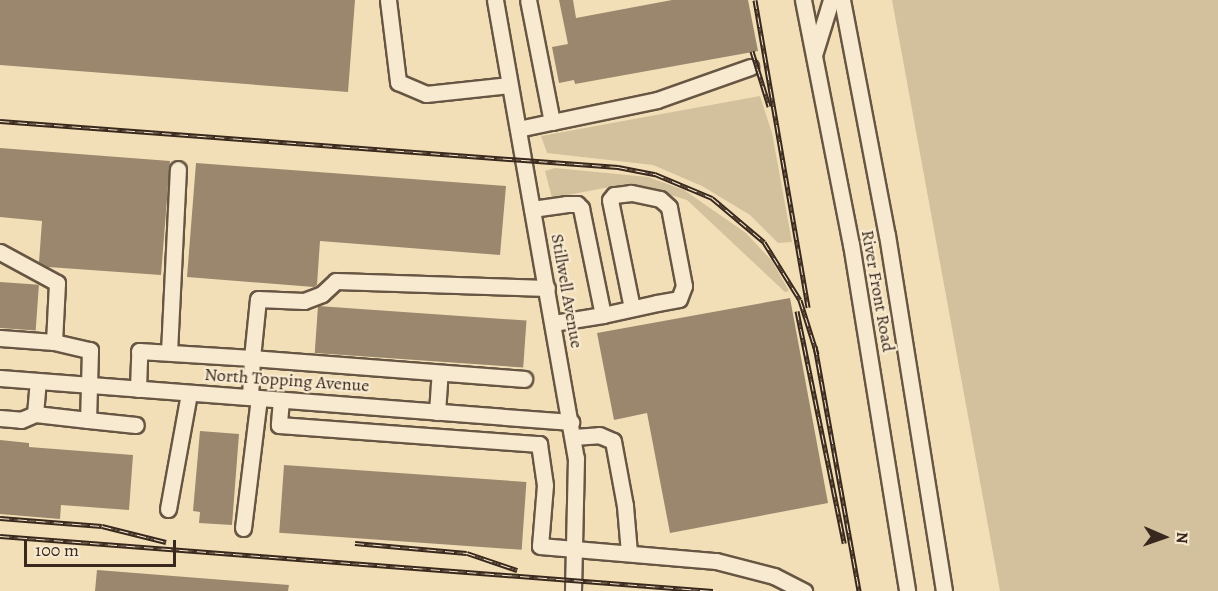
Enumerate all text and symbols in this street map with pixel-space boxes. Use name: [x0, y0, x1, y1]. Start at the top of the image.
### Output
street label: River Front Road: [857, 228, 899, 354]
street label: Stillwell Avenue: [546, 232, 588, 350]
street label: North Topping Avenue: [204, 363, 370, 397]
north arrow: [1134, 507, 1194, 567]
scale bar: [27, 528, 178, 566]
text: N: [1171, 531, 1193, 544]
text: 100 m: [35, 538, 79, 562]

